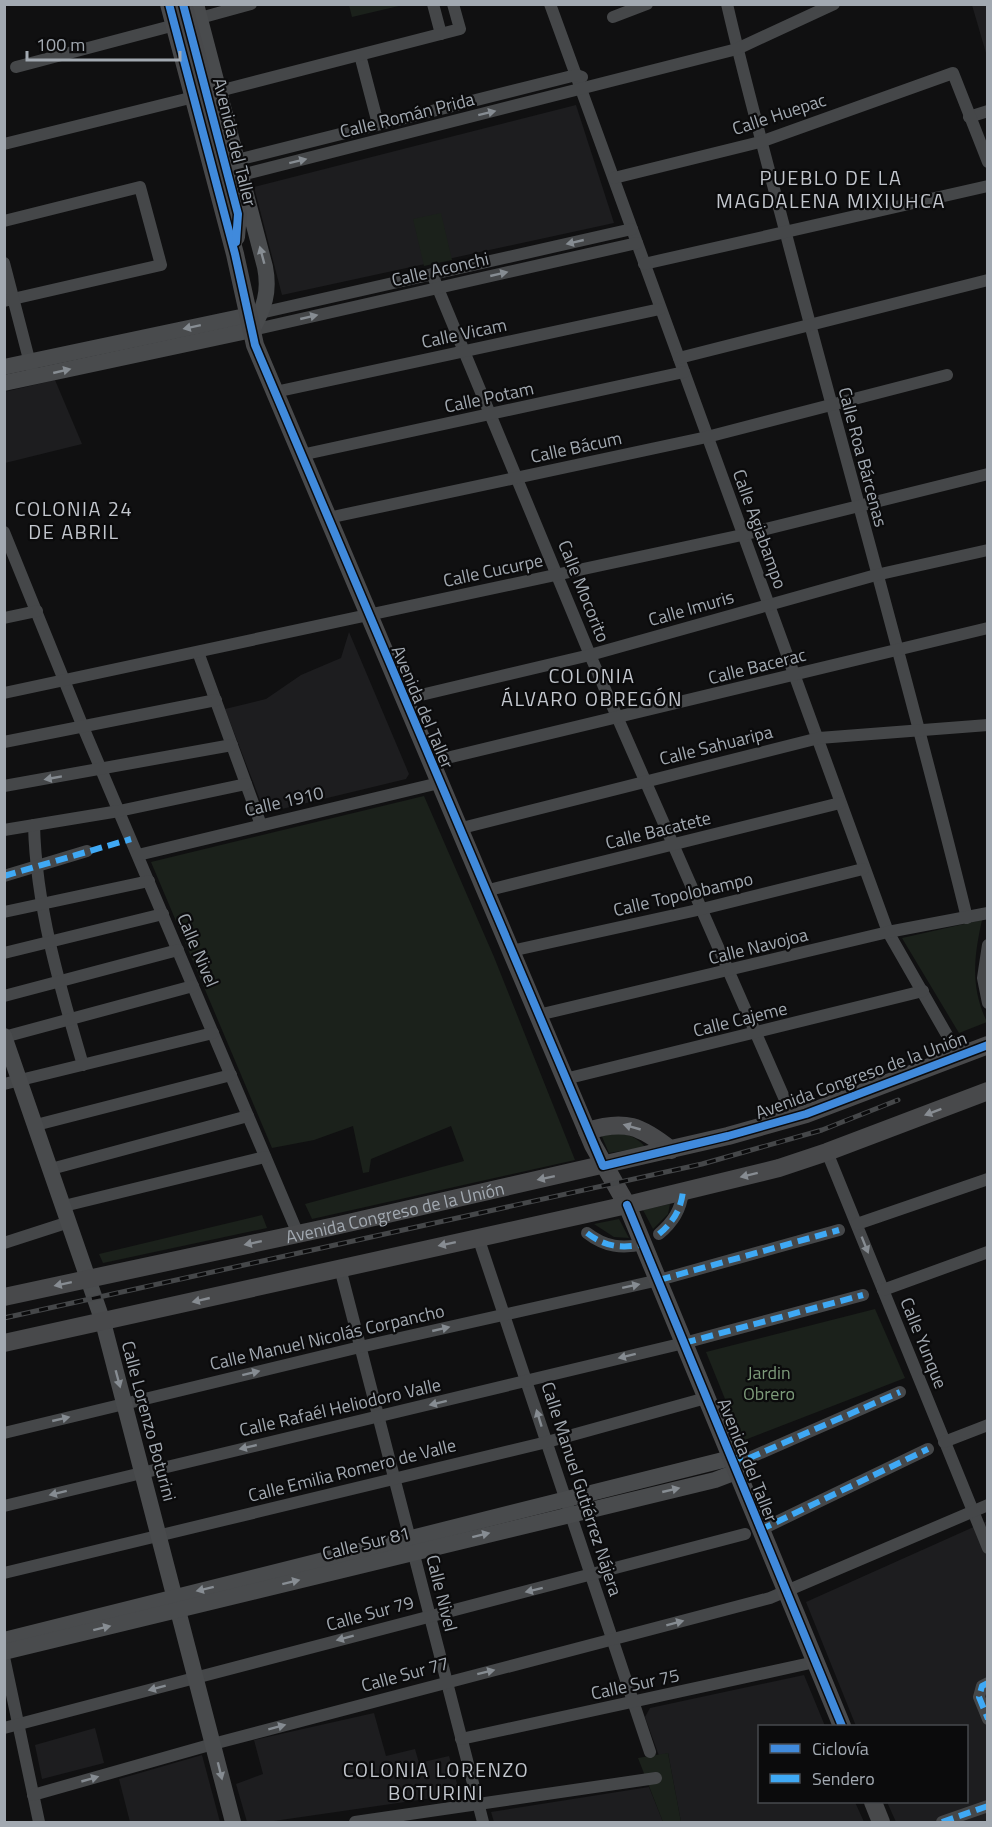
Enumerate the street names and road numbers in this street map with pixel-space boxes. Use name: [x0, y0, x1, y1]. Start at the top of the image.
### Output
street label: Avenida del Taller: [206, 75, 264, 209]
street label: Calle Román Prida: [337, 85, 477, 145]
street label: Calle Huepac: [729, 86, 830, 142]
street label: Calle Aconchi: [389, 245, 491, 293]
street label: Calle Vicam: [419, 311, 509, 355]
street label: Calle Potam: [442, 374, 536, 420]
street label: Calle Roa Bárcenas: [831, 384, 895, 530]
street label: Calle Bácum: [528, 424, 624, 470]
street label: Calle Agiabampo: [726, 465, 794, 593]
street label: Calle Mocorito: [551, 536, 617, 646]
street label: Calle Cucurpe: [441, 546, 545, 594]
street label: Calle Imuris: [645, 583, 737, 633]
street label: Avenida del Taller: [385, 641, 461, 773]
street label: Calle Bacerac: [705, 641, 809, 691]
street label: Calle Sahuaripa: [657, 718, 775, 772]
street label: Calle 1910: [242, 779, 326, 823]
street label: Calle Bacatete: [602, 804, 714, 856]
street label: Calle Topolobampo: [610, 865, 756, 923]
street label: Calle Nivel: [170, 909, 226, 991]
street label: Calle Navojoa: [705, 921, 811, 971]
street label: Calle Cajeme: [690, 994, 790, 1044]
street label: Avenida Congreso de la Unión: [752, 1024, 970, 1126]
street label: Avenida Congreso de la Unión: [283, 1174, 507, 1250]
street label: Calle Yunque: [893, 1293, 955, 1393]
street label: Calle Manuel Nicolás Corpancho: [207, 1297, 447, 1377]
street label: Calle Lorenzo Boturini: [115, 1338, 183, 1504]
street label: Calle Rafaél Heliodoro Valle: [237, 1371, 443, 1443]
street label: Calle Manuel Gutiérrez Nájera: [535, 1378, 629, 1600]
street label: Avenida del Taller: [711, 1394, 785, 1526]
street label: Calle Emilia Romero de Valle: [245, 1431, 459, 1509]
street label: Calle Sur 81: [319, 1519, 413, 1567]
street label: Calle Nivel: [419, 1552, 465, 1634]
street label: Calle Sur 79: [323, 1588, 417, 1638]
street label: Calle Sur 77: [358, 1649, 452, 1699]
street label: Calle Sur 75: [588, 1661, 682, 1707]

